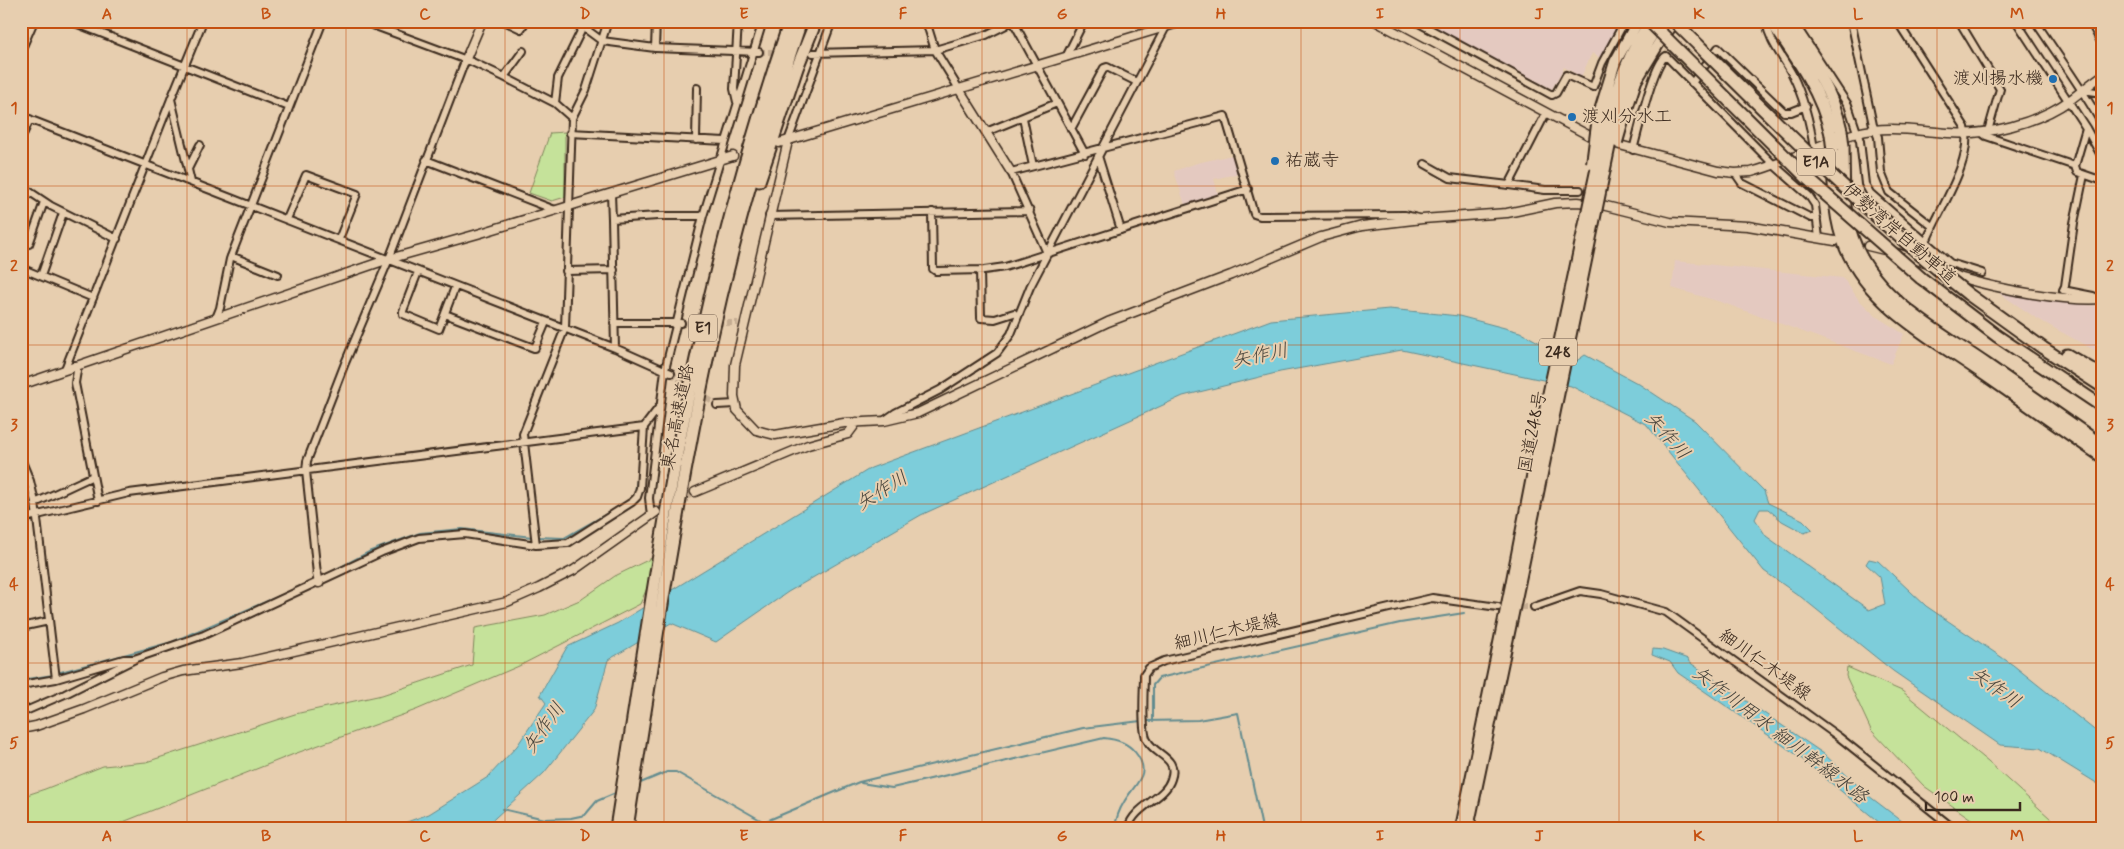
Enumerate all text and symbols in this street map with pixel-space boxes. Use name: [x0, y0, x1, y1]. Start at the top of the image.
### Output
text: A: [102, 4, 112, 25]
text: B: [261, 4, 271, 25]
text: C: [419, 4, 431, 25]
text: D: [579, 4, 591, 25]
text: E: [739, 4, 749, 25]
text: F: [899, 4, 908, 25]
text: G: [1057, 4, 1068, 25]
text: H: [1216, 4, 1227, 25]
text: I: [1376, 4, 1385, 25]
text: J: [1534, 4, 1544, 25]
text: K: [1693, 4, 1705, 25]
text: L: [1853, 4, 1864, 25]
text: M: [2010, 4, 2024, 25]
place label: 渡刈揚水機: [1953, 67, 2043, 91]
marker: 渡刈揚水機: [2047, 73, 2059, 85]
text: 1: [10, 98, 18, 119]
text: 1: [2106, 98, 2114, 119]
place label: 渡刈分水工: [1582, 105, 1672, 129]
marker: 渡刈分水工: [1566, 111, 1578, 123]
road number: E1A: [1797, 148, 1835, 176]
place label: 祐蔵寺: [1285, 149, 1339, 173]
marker: 祐蔵寺: [1269, 155, 1281, 167]
street label: 伊勢湾岸自動車道: [1837, 178, 1961, 290]
text: 2: [10, 256, 18, 277]
text: 2: [2106, 256, 2114, 277]
road number: E1: [689, 314, 717, 342]
water label: 矢作川: [1230, 338, 1290, 374]
road number: 248: [1539, 338, 1577, 366]
street label: 東名高速道路: [656, 362, 700, 472]
street label: 国道248号: [1513, 389, 1553, 475]
water label: 矢作川: [1639, 406, 1695, 466]
text: 3: [10, 415, 18, 436]
text: 3: [2106, 415, 2114, 436]
water label: 矢作川: [851, 465, 913, 517]
text: 4: [9, 574, 19, 595]
text: 4: [2105, 574, 2115, 595]
street label: 細川仁木堤線: [1172, 608, 1282, 656]
street label: 細川仁木堤線: [1714, 624, 1816, 706]
water label: 矢作川用水 細川幹線水路: [1687, 661, 1874, 810]
water label: 矢作川: [1964, 661, 2026, 715]
water label: 矢作川: [517, 697, 571, 759]
text: 5: [9, 733, 19, 754]
text: 5: [2105, 733, 2115, 754]
scale bar: [1926, 779, 2020, 811]
text: 100 m: [1934, 788, 1974, 808]
text: A: [102, 826, 112, 847]
text: B: [261, 826, 271, 847]
text: C: [419, 826, 431, 847]
text: D: [579, 826, 591, 847]
text: E: [739, 826, 749, 847]
text: F: [899, 826, 908, 847]
text: G: [1057, 826, 1068, 847]
text: H: [1216, 826, 1227, 847]
text: I: [1376, 826, 1385, 847]
text: J: [1534, 826, 1544, 847]
text: K: [1693, 826, 1705, 847]
text: L: [1853, 826, 1864, 847]
text: M: [2010, 826, 2024, 847]

